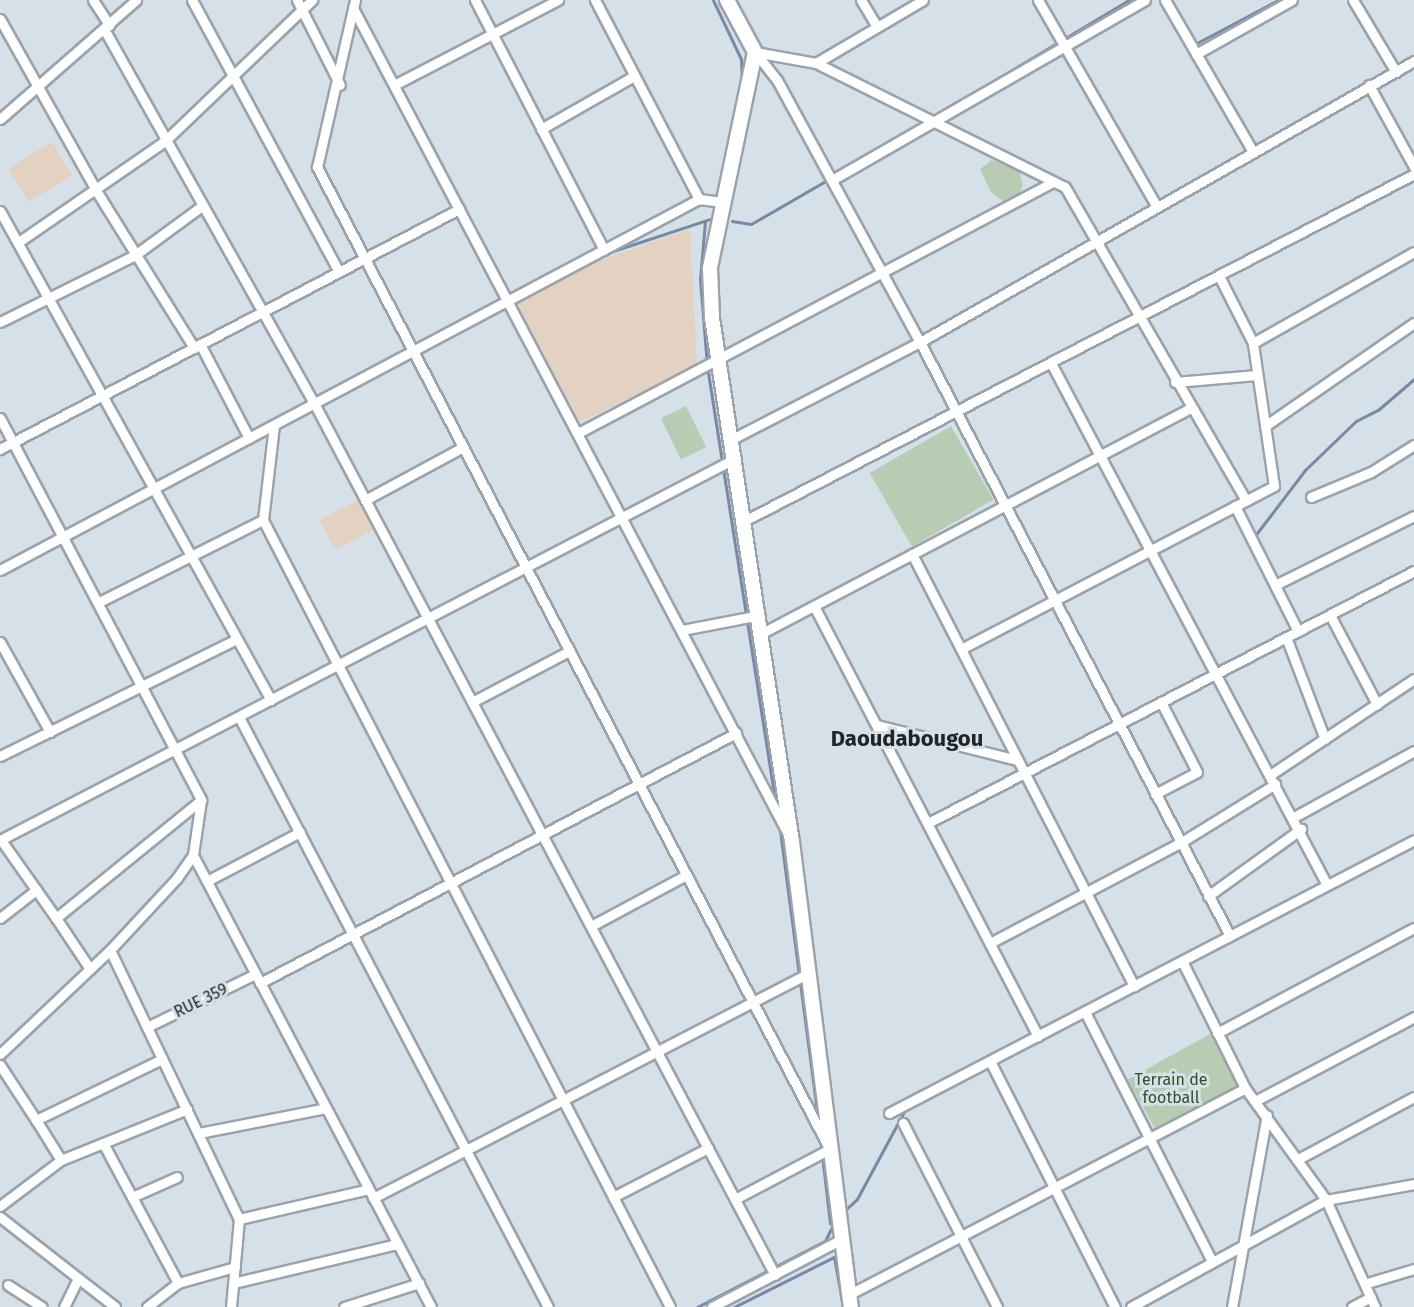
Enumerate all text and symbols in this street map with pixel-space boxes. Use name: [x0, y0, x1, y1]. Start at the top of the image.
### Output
district label: Daoudabougou: [831, 726, 983, 752]
street label: RUE 359: [171, 980, 231, 1022]
park label: Terrain de football: [1134, 1070, 1208, 1108]

